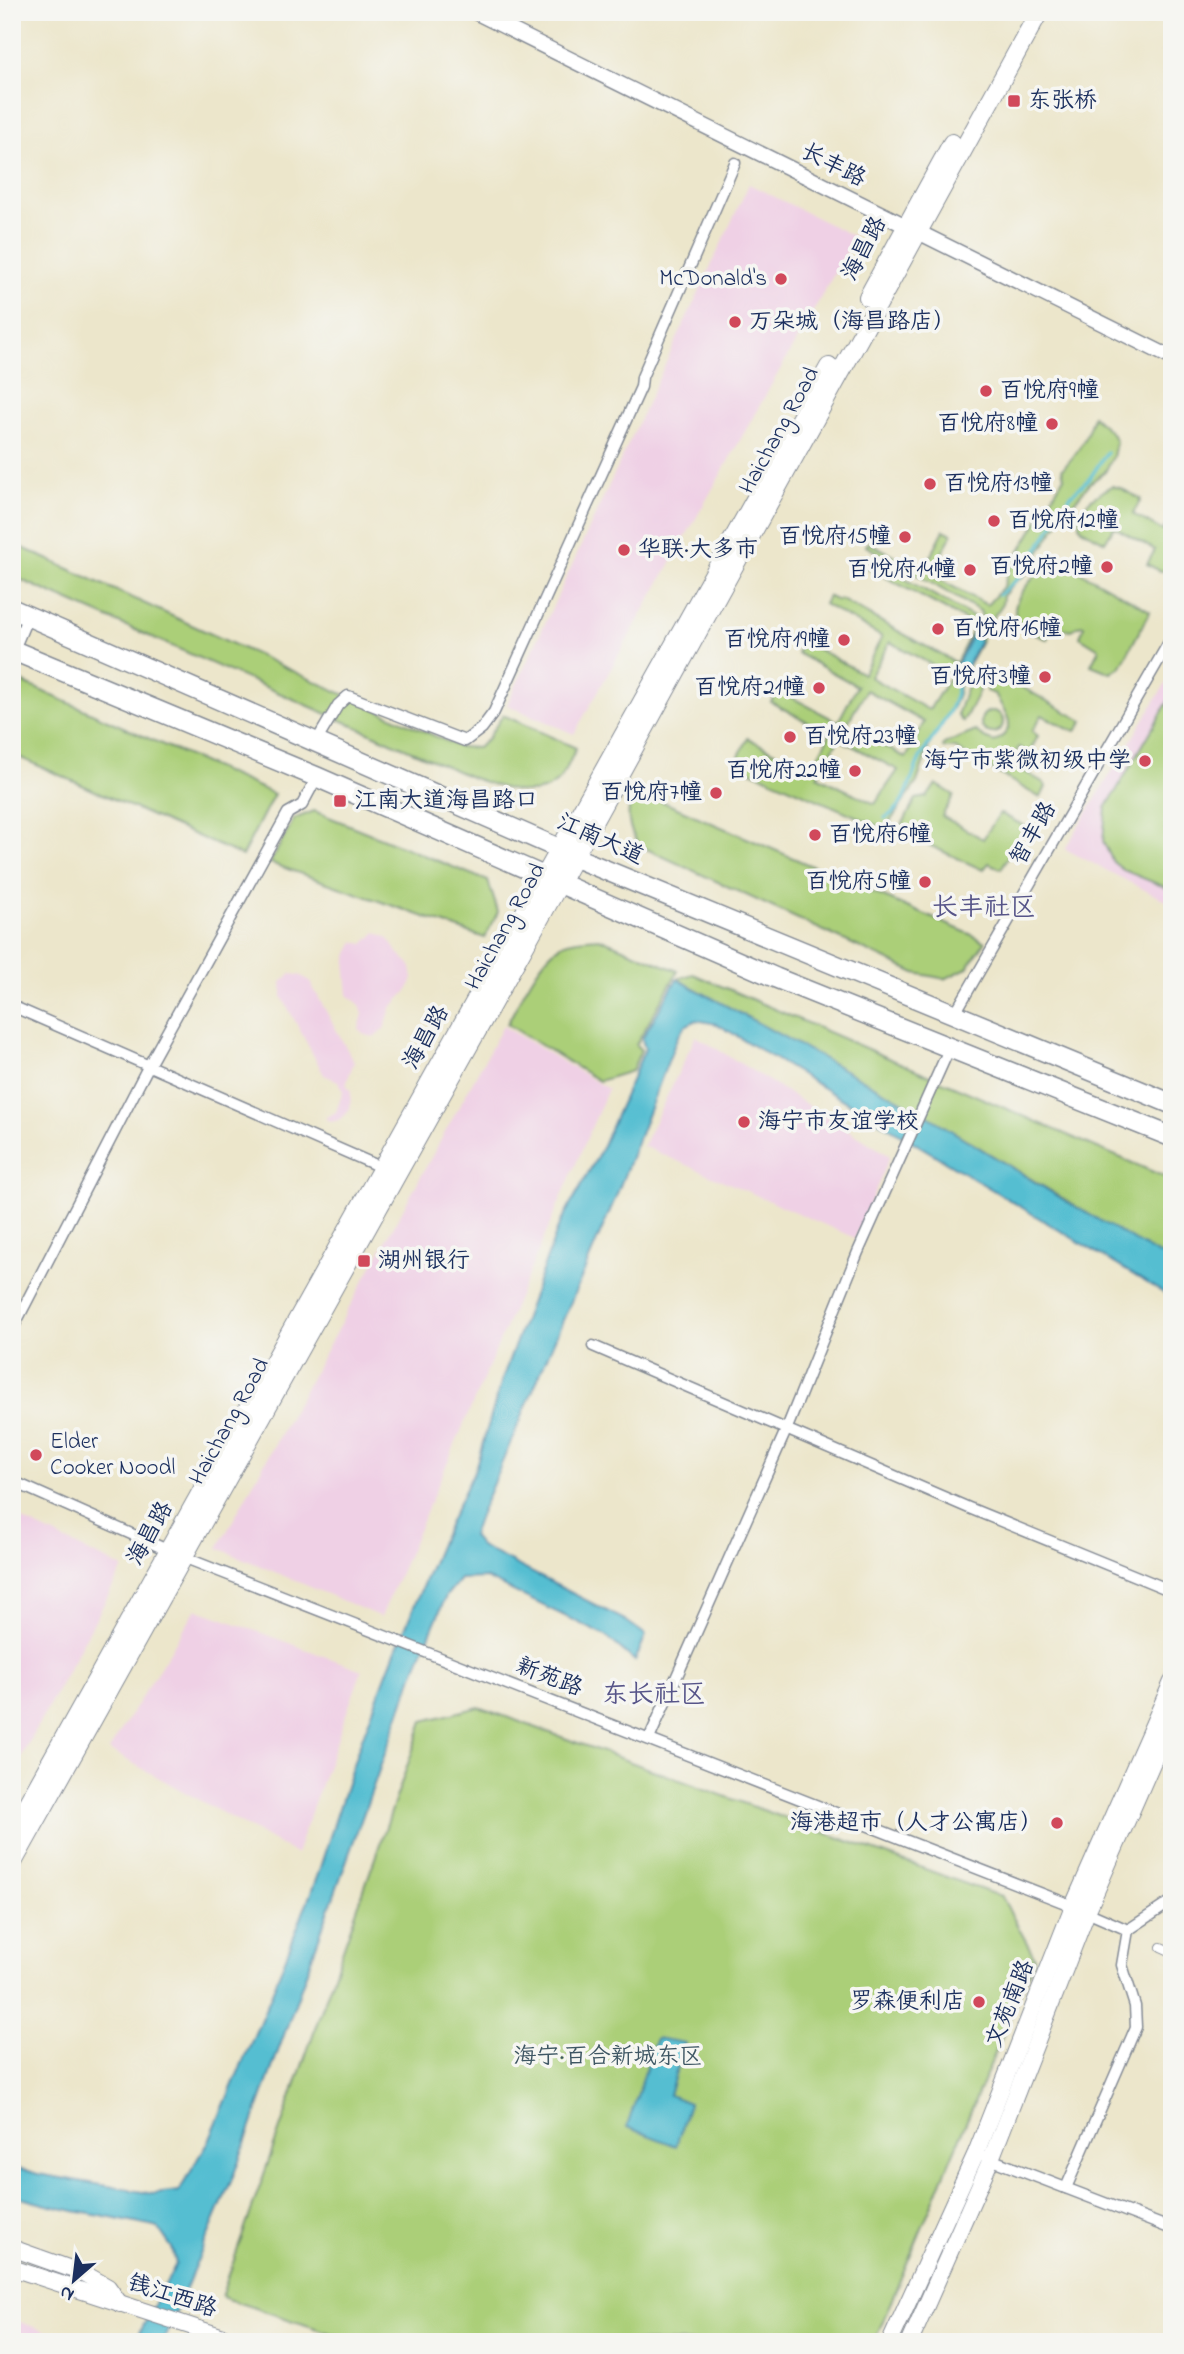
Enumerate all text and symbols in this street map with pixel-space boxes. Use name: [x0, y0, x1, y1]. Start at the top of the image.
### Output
place label: 东张桥: [1028, 85, 1097, 118]
marker: 东张桥: [1006, 93, 1022, 109]
street label: 长丰路: [795, 136, 871, 196]
street label: 海昌路: [834, 211, 896, 287]
place label: McDonald's: [659, 263, 767, 296]
marker: McDonald's: [773, 271, 789, 287]
place label: 万朵城（海昌路店）: [749, 306, 956, 339]
marker: 万朵城（海昌路店）: [727, 314, 743, 330]
street label: Haichang Road: [731, 361, 830, 501]
place label: 百悦府9幢: [1000, 375, 1099, 408]
marker: 百悦府9幢: [978, 383, 994, 399]
place label: 百悦府8幢: [937, 408, 1038, 441]
marker: 百悦府8幢: [1044, 416, 1060, 432]
place label: 百悦府13幢: [944, 468, 1053, 501]
marker: 百悦府13幢: [922, 476, 938, 492]
place label: 百悦府12幢: [1008, 505, 1119, 538]
marker: 百悦府12幢: [986, 513, 1002, 529]
place label: 百悦府15幢: [779, 521, 891, 554]
marker: 百悦府15幢: [897, 529, 913, 545]
place label: 华联·大多市: [638, 534, 758, 567]
marker: 华联·大多市: [616, 542, 632, 558]
place label: 百悦府2幢: [990, 551, 1093, 584]
place label: 百悦府14幢: [847, 554, 956, 587]
marker: 百悦府2幢: [1099, 559, 1115, 575]
marker: 百悦府14幢: [962, 562, 978, 578]
place label: 百悦府16幢: [952, 613, 1061, 646]
marker: 百悦府16幢: [930, 621, 946, 637]
place label: 百悦府19幢: [724, 624, 830, 657]
marker: 百悦府19幢: [836, 632, 852, 648]
place label: 百悦府3幢: [930, 661, 1031, 694]
marker: 百悦府3幢: [1037, 669, 1053, 685]
place label: 百悦府21幢: [694, 672, 805, 705]
marker: 百悦府21幢: [811, 680, 827, 696]
place label: 百悦府23幢: [804, 721, 917, 754]
marker: 百悦府23幢: [782, 729, 798, 745]
place label: 海宁市紫微初级中学: [924, 745, 1131, 778]
marker: 海宁市紫微初级中学: [1137, 753, 1153, 769]
place label: 百悦府22幢: [726, 755, 841, 788]
marker: 百悦府22幢: [847, 763, 863, 779]
place label: 百悦府7幢: [601, 777, 702, 810]
place label: 江南大道海昌路口: [354, 785, 538, 818]
marker: 百悦府7幢: [708, 785, 724, 801]
marker: 江南大道海昌路口: [332, 793, 348, 809]
street label: 智丰路: [1002, 796, 1066, 872]
street label: 江南大道: [551, 806, 649, 874]
place label: 百悦府6幢: [829, 819, 931, 852]
marker: 百悦府6幢: [807, 827, 823, 843]
street label: Haichang Road: [457, 857, 556, 997]
place label: 百悦府5幢: [806, 866, 911, 899]
marker: 百悦府5幢: [917, 874, 933, 890]
district label: 长丰社区: [932, 890, 1036, 928]
street label: 海昌路: [396, 1000, 458, 1076]
place label: 海宁市友谊学校: [758, 1106, 919, 1139]
marker: 海宁市友谊学校: [736, 1114, 752, 1130]
place label: 湖州银行: [378, 1245, 470, 1278]
marker: 湖州银行: [356, 1253, 372, 1269]
street label: Haichang Road: [181, 1352, 280, 1492]
place label: Elder Cooker Noodl: [50, 1426, 175, 1485]
marker: Elder Cooker Noodl: [28, 1447, 44, 1463]
street label: 海昌路: [120, 1496, 182, 1572]
street label: 新苑路: [511, 1650, 587, 1706]
district label: 东长社区: [602, 1677, 706, 1715]
place label: 海港超市（人才公寓店）: [790, 1807, 1043, 1840]
marker: 海港超市（人才公寓店）: [1049, 1815, 1065, 1831]
street label: 文苑南路: [978, 1955, 1044, 2053]
place label: 罗森便利店: [850, 1986, 965, 2019]
marker: 罗森便利店: [971, 1994, 987, 2010]
park label: 海宁·百合新城东区: [514, 2041, 702, 2074]
north arrow: [38, 2246, 108, 2316]
street label: 钱江西路: [123, 2267, 221, 2327]
text: N: [55, 2278, 79, 2308]

